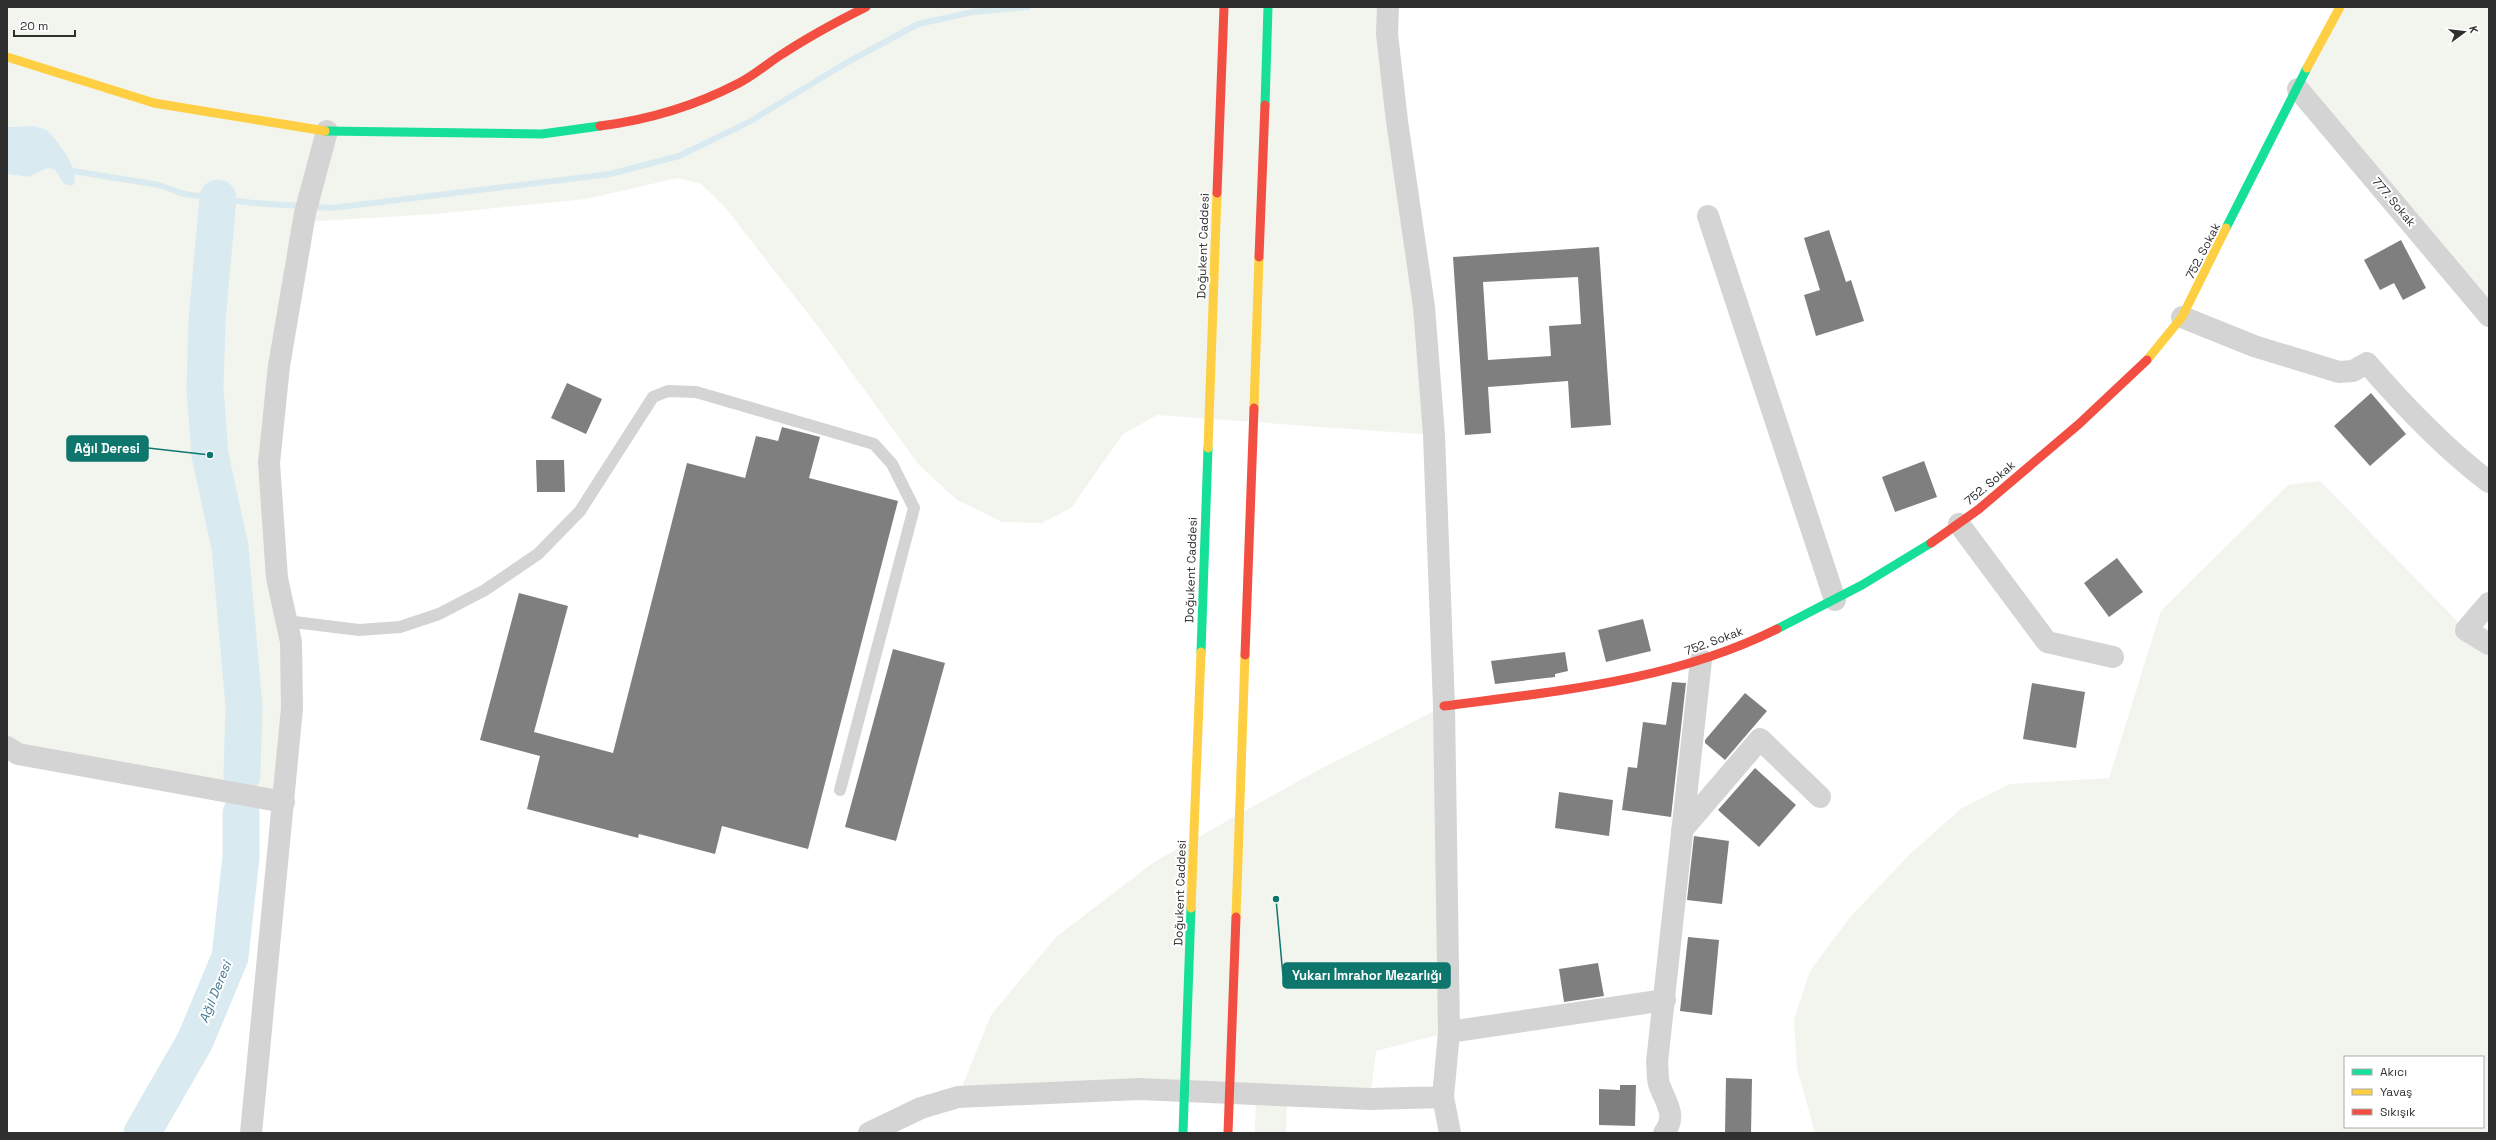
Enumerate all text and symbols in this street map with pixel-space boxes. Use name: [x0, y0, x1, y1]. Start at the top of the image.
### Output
scale bar: [14, 12, 75, 38]
north arrow: [2444, 12, 2484, 52]
text: 20 m: [20, 18, 48, 34]
text: K: [2466, 24, 2481, 35]
street label: 777. Sokak: [2369, 174, 2420, 230]
street label: Doğukent Caddesi: [1193, 193, 1213, 299]
street label: 752. Sokak: [2182, 220, 2224, 282]
callout: Ağıl Deresi: [67, 436, 148, 461]
text: Ağıl Deresi: [74, 440, 140, 457]
street label: 752. Sokak: [1961, 457, 2019, 509]
street label: Doğukent Caddesi: [1181, 517, 1201, 623]
street label: 752. Sokak: [1682, 623, 1746, 659]
street label: Doğukent Caddesi: [1170, 840, 1190, 946]
water label: Ağıl Deresi: [195, 957, 236, 1025]
callout: Yukarı İmrahor Mezarlığı: [1283, 963, 1450, 988]
text: Yukarı İmrahor Mezarlığı: [1292, 967, 1442, 984]
legend: [2344, 1056, 2484, 1128]
text: Akıcı: [2380, 1064, 2407, 1080]
text: Yavaş: [2380, 1084, 2412, 1100]
text: Sıkışık: [2380, 1104, 2416, 1120]

